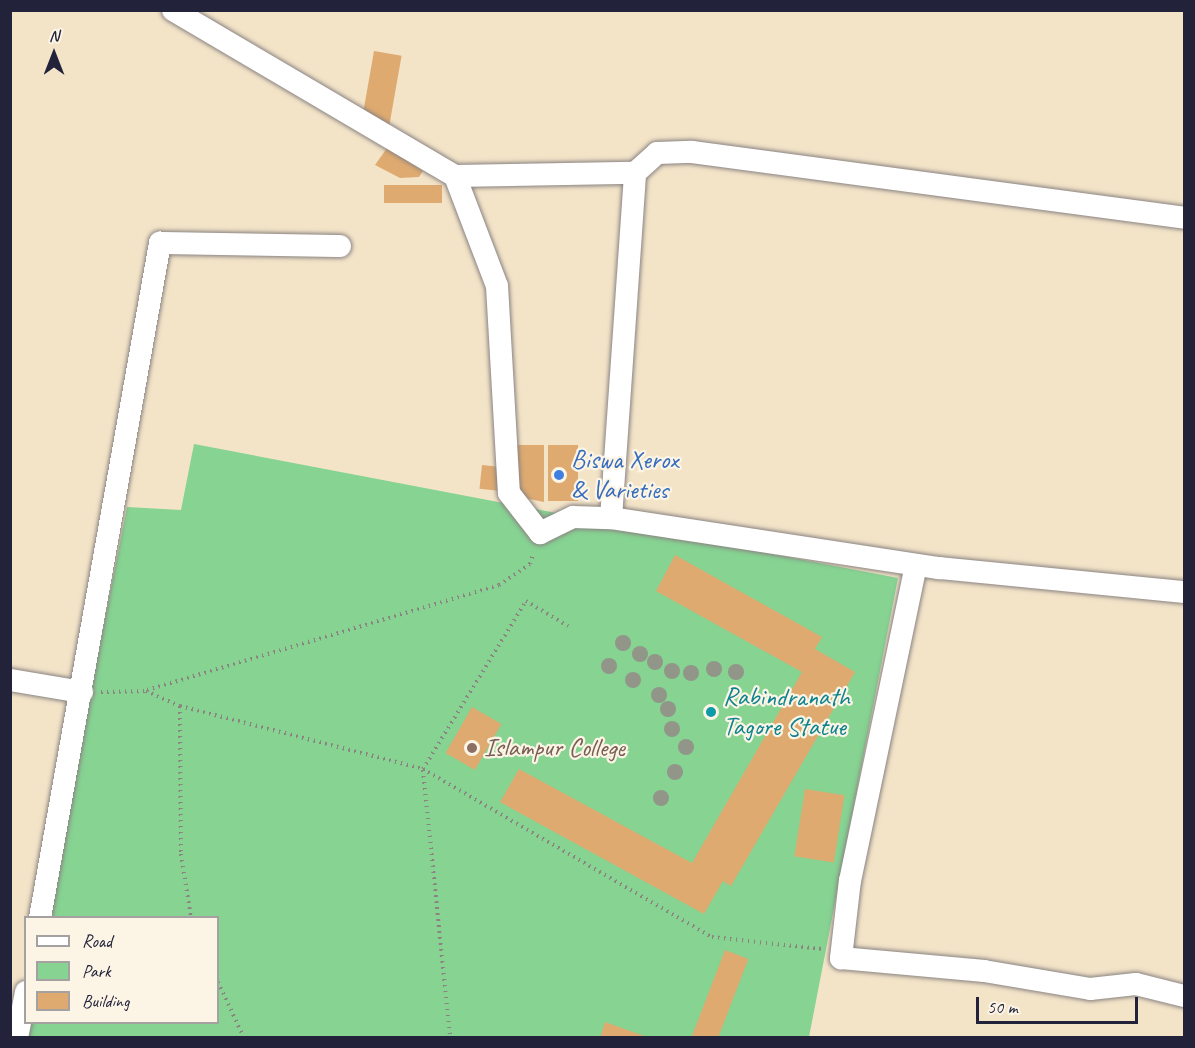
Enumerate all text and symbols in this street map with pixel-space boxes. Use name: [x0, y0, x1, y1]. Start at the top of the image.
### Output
north arrow: [24, 24, 84, 84]
text: N: [49, 26, 59, 46]
place label: Biswa Xerox & Varieties: [571, 444, 678, 506]
marker: Biswa Xerox & Varieties: [552, 468, 566, 482]
place label: Rabindranath Tagore Statue: [723, 681, 850, 742]
marker: Rabindranath Tagore Statue: [704, 705, 718, 719]
place label: Islampur College: [484, 732, 625, 764]
marker: Islampur College: [465, 741, 479, 755]
legend: [24, 916, 219, 1024]
text: Road: [82, 930, 112, 952]
text: Park: [82, 960, 111, 982]
scale bar: [979, 985, 1141, 1023]
text: Building: [82, 990, 129, 1012]
text: 50 m: [987, 996, 1018, 1018]

